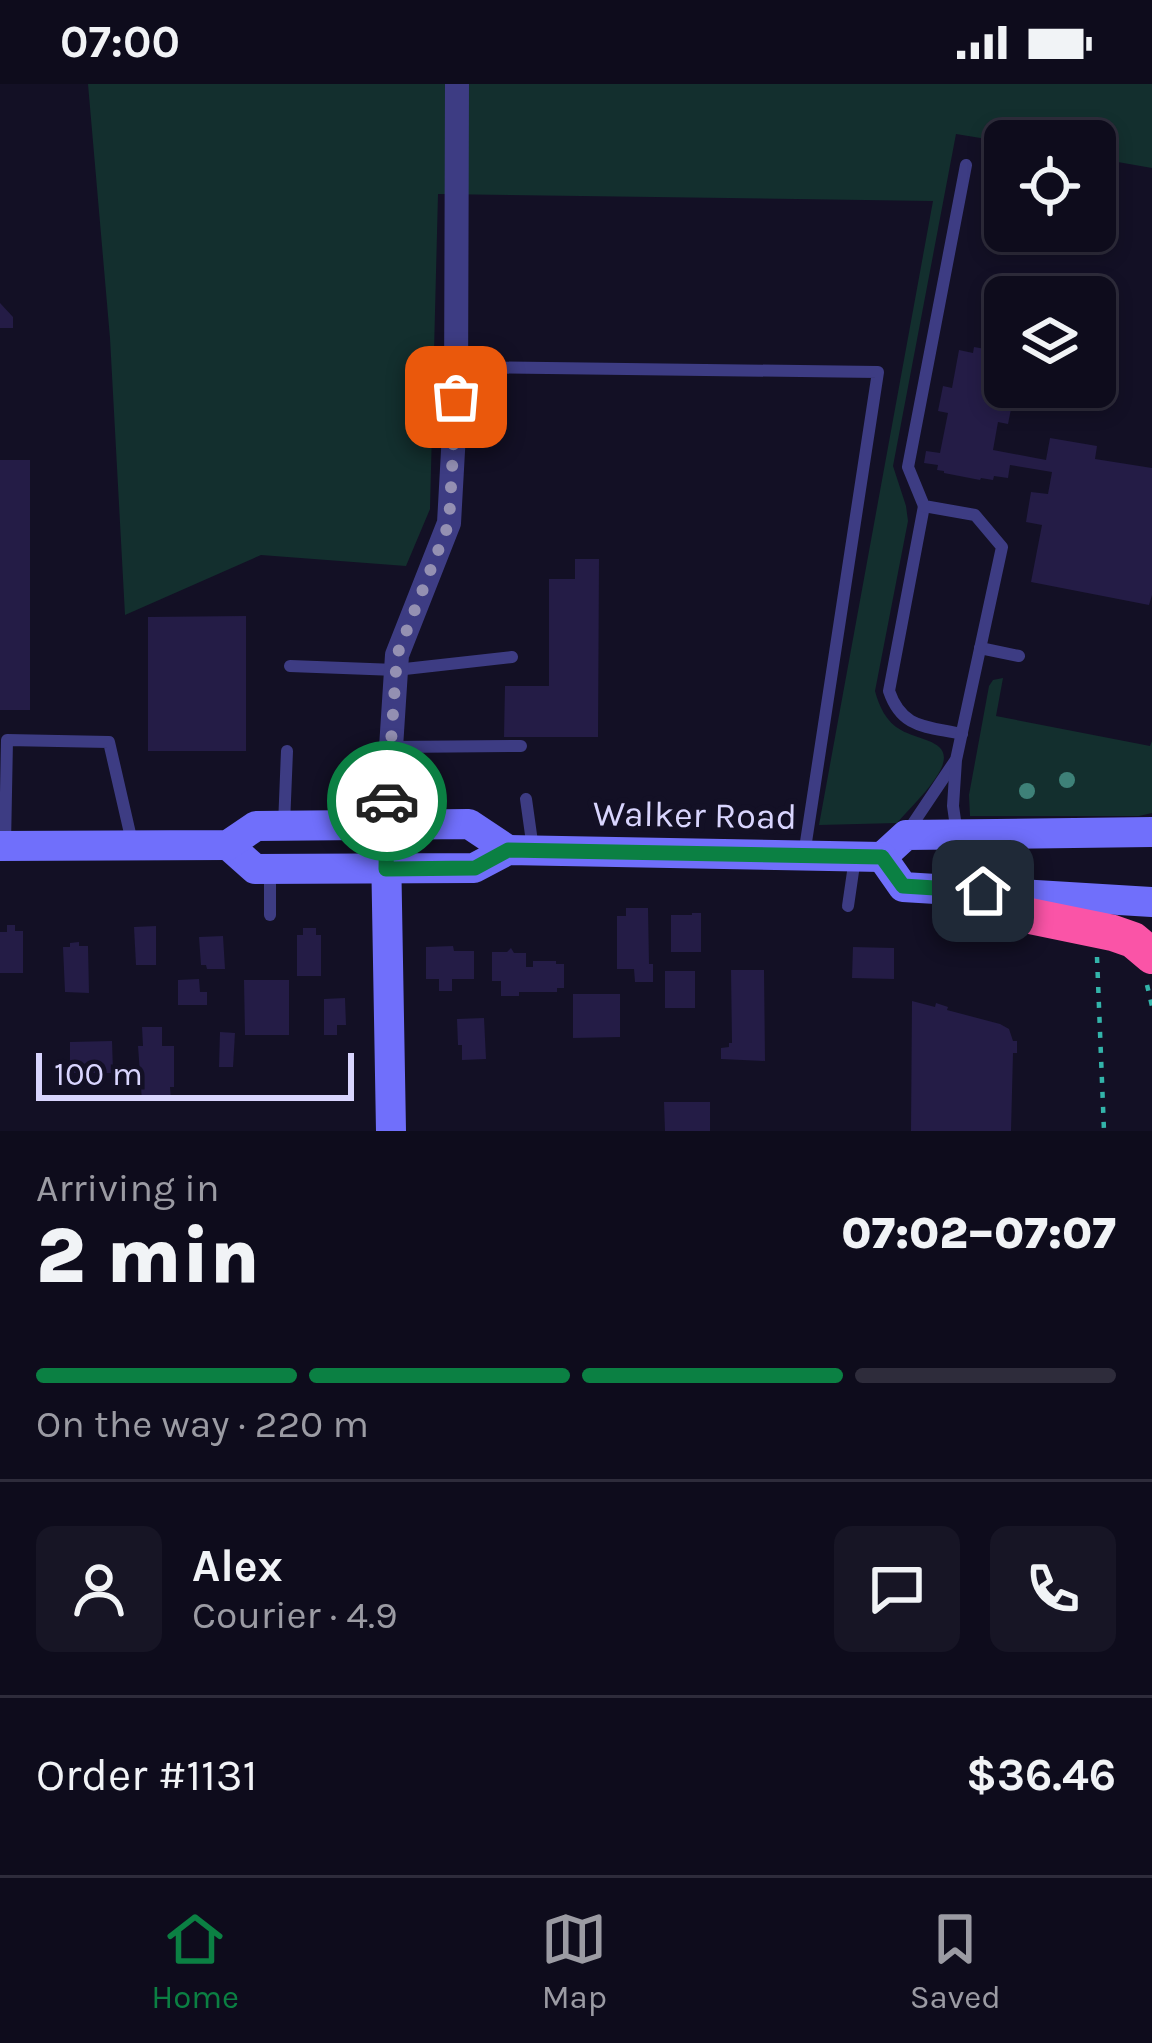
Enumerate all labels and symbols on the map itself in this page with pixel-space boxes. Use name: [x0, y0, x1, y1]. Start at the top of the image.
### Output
pin: [405, 346, 507, 448]
courier: [327, 741, 447, 861]
street label: Walker Road: [593, 792, 797, 838]
pin: [932, 840, 1034, 942]
scale bar: [36, 1047, 354, 1100]

